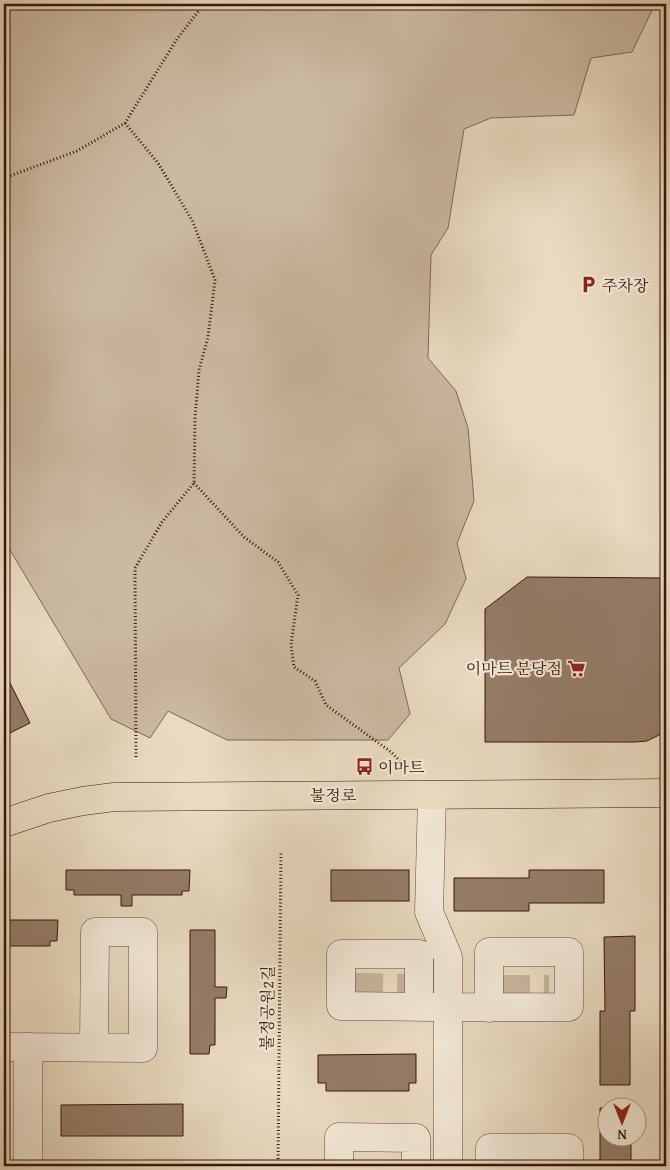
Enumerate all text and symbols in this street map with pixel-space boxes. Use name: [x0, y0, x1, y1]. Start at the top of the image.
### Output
place label: 주차장: [602, 273, 649, 297]
parking icon: 주차장: [578, 275, 598, 295]
place label: 이마트 분당점: [466, 656, 562, 680]
supermarket icon: 이마트 분당점: [566, 658, 586, 678]
place label: 이마트: [378, 755, 425, 779]
bus stop icon: 이마트: [354, 757, 374, 777]
street label: 불정로: [310, 783, 357, 807]
street label: 불정공원2길: [254, 965, 280, 1051]
north arrow: [598, 1098, 648, 1148]
text: N: [617, 1125, 627, 1145]

